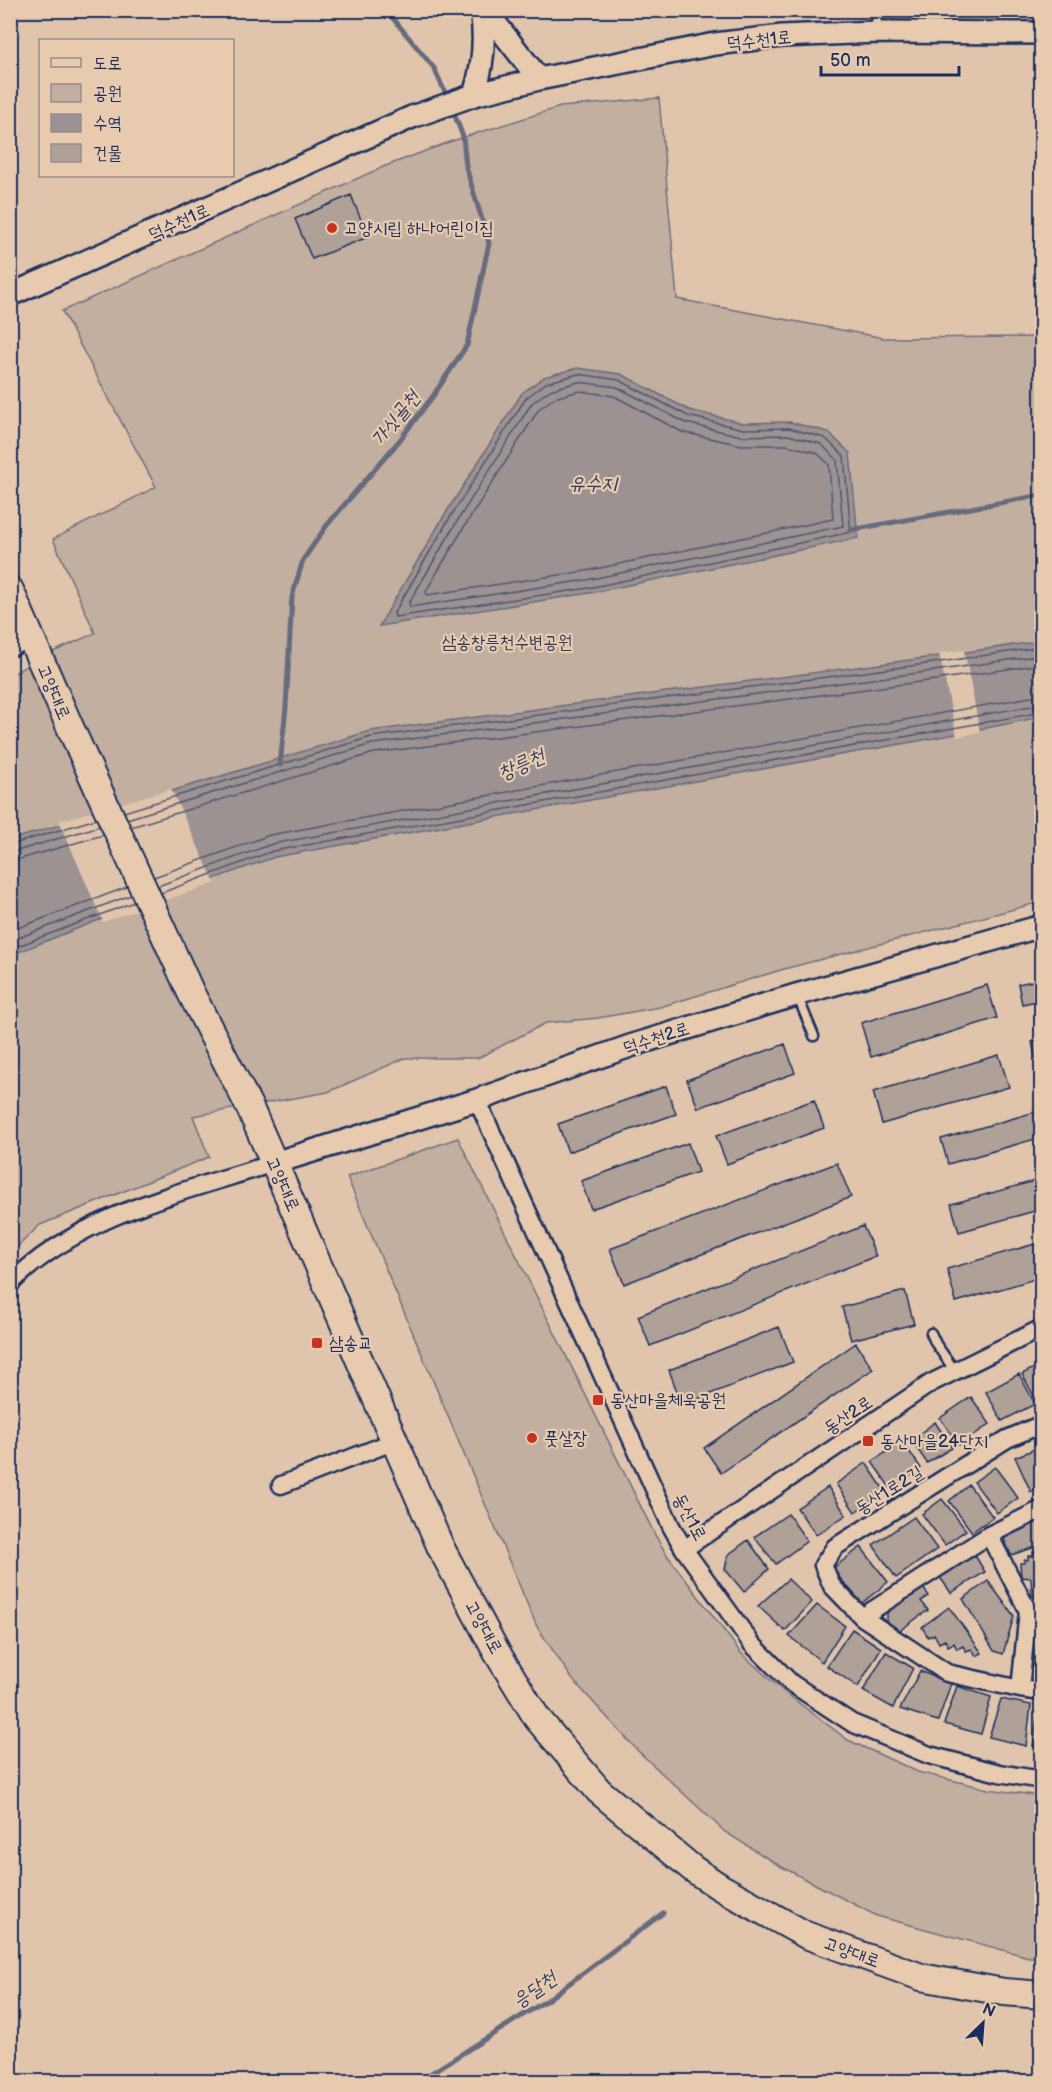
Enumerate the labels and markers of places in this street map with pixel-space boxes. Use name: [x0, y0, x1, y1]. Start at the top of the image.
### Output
place label: 고양시립 하나어린이집: [344, 218, 494, 239]
marker: 고양시립 하나어린이집: [325, 221, 339, 235]
place label: 삼송교: [329, 1333, 372, 1354]
marker: 삼송교: [310, 1336, 324, 1350]
place label: 동산마을체욱공원: [610, 1390, 726, 1411]
marker: 동산마을체욱공원: [591, 1393, 605, 1407]
place label: 풋살장: [544, 1428, 587, 1449]
marker: 풋살장: [525, 1431, 539, 1445]
place label: 동산마을24단지: [880, 1431, 988, 1452]
marker: 동산마을24단지: [861, 1434, 875, 1448]

